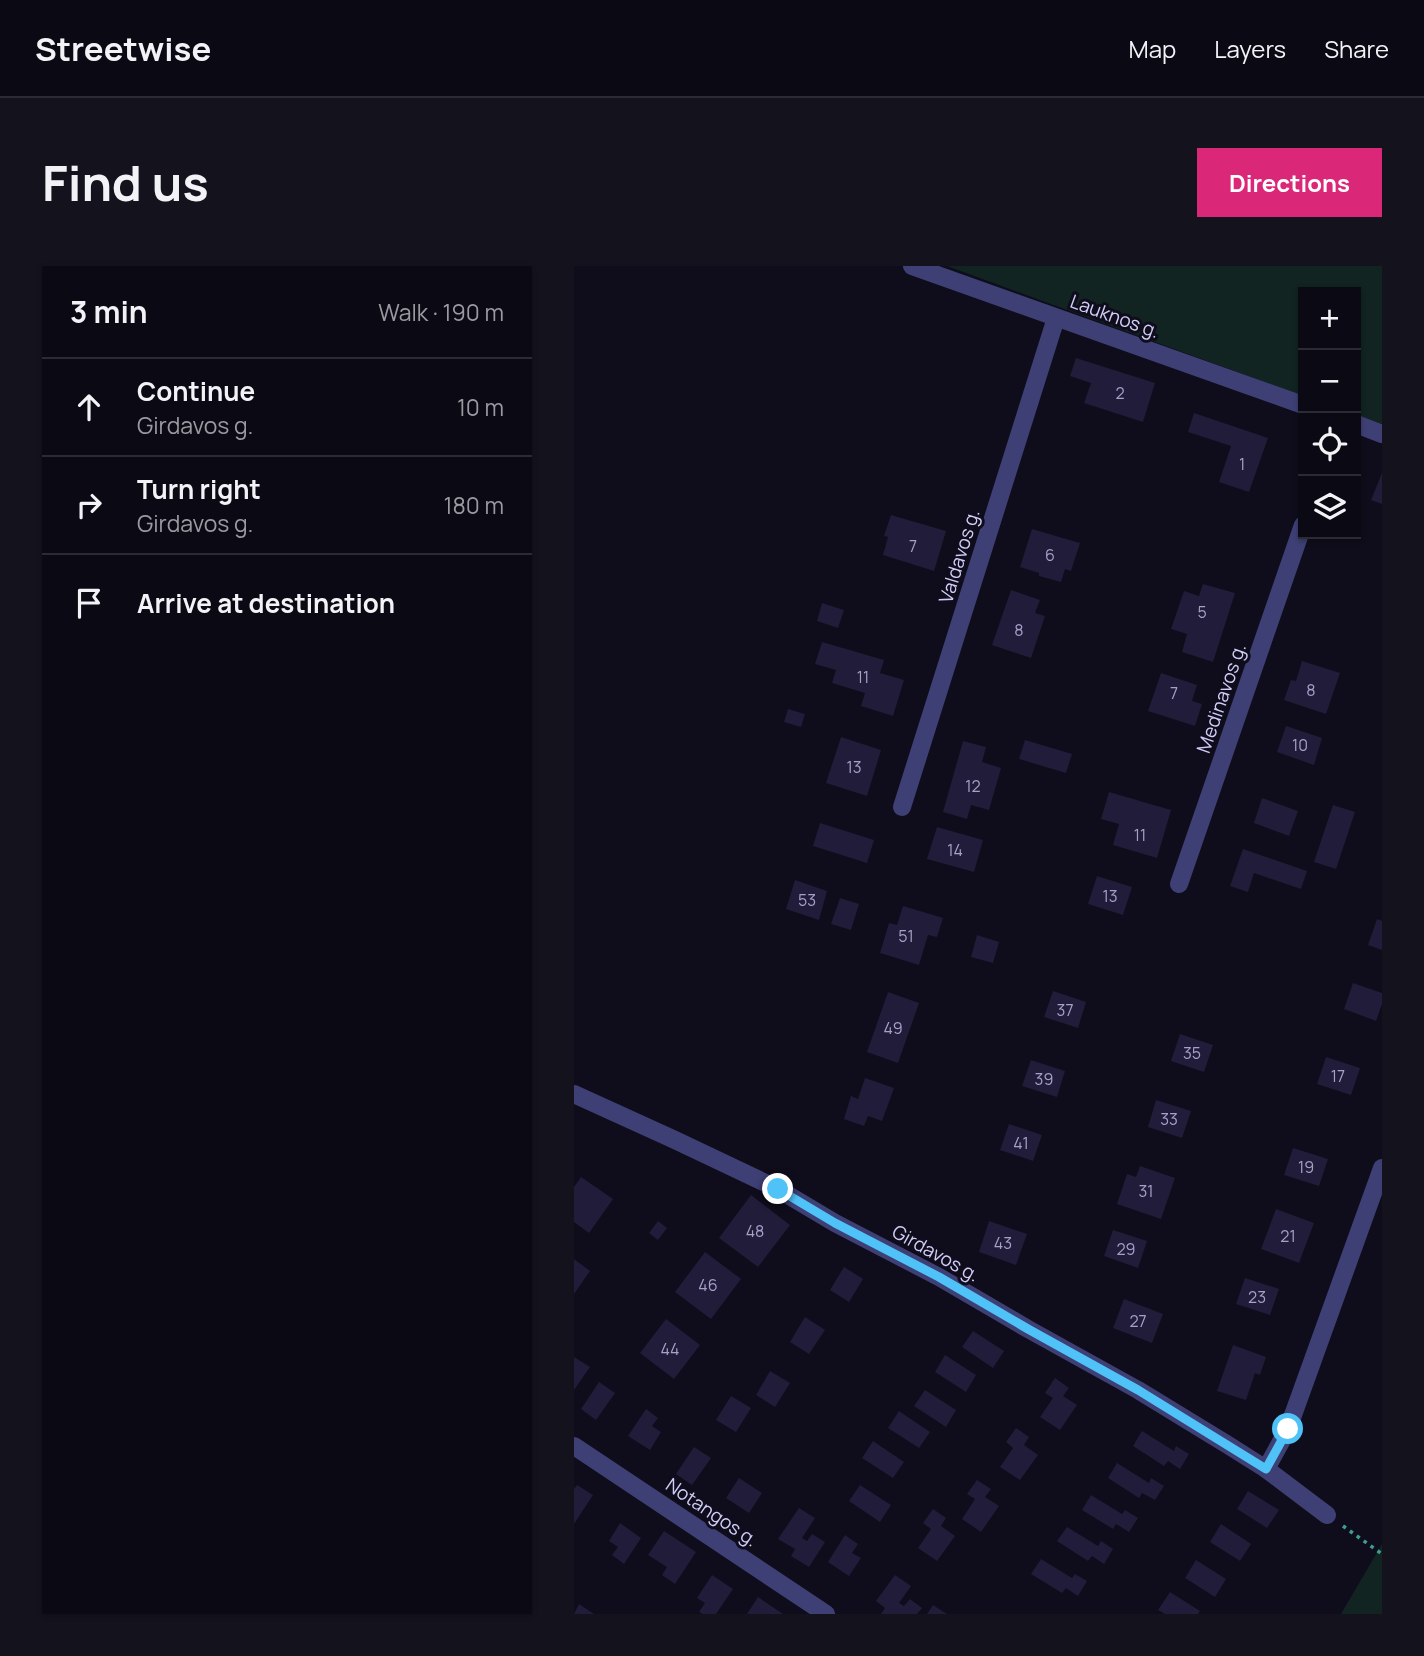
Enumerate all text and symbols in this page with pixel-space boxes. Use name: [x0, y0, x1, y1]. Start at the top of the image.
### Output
text: Streetwise: [35, 26, 211, 71]
text: Map: [1129, 32, 1176, 65]
text: Layers: [1214, 32, 1286, 65]
text: Share: [1324, 32, 1389, 65]
button: Directions: [1197, 148, 1382, 217]
text: Find us: [42, 149, 209, 216]
map controls: [1298, 287, 1361, 539]
button: +: [1298, 287, 1361, 350]
street label: Lauknos g.: [1067, 288, 1163, 344]
text: 3 min: [70, 291, 148, 332]
text: Walk · 190 m: [378, 296, 504, 328]
button: −: [1298, 350, 1361, 413]
text: Continue: [137, 373, 255, 409]
house number: 2: [1115, 382, 1125, 404]
icon: ahead: [70, 388, 108, 426]
text: 10 m: [457, 391, 504, 423]
text: Girdavos g.: [137, 409, 253, 441]
button: locate: [1298, 413, 1361, 476]
house number: 1: [1239, 453, 1245, 475]
text: Turn right: [137, 471, 261, 507]
button: layers: [1298, 476, 1361, 539]
icon: right: [70, 486, 108, 524]
text: 180 m: [444, 489, 504, 521]
street label: Valdavos g.: [932, 506, 986, 606]
text: Girdavos g.: [137, 507, 253, 539]
house number: 7: [909, 535, 917, 557]
house number: 6: [1045, 544, 1055, 566]
icon: arrive: [70, 584, 108, 622]
text: Arrive at destination: [137, 585, 395, 621]
house number: 5: [1197, 601, 1207, 623]
house number: 8: [1014, 619, 1024, 641]
street label: Medinavos g.: [1190, 640, 1252, 756]
house number: 11: [857, 666, 869, 688]
house number: 8: [1306, 679, 1316, 701]
house number: 7: [1170, 682, 1178, 704]
house number: 10: [1292, 734, 1308, 756]
house number: 13: [846, 756, 862, 778]
house number: 12: [965, 775, 981, 797]
house number: 11: [1134, 824, 1146, 846]
house number: 14: [947, 839, 963, 861]
house number: 13: [1102, 885, 1118, 907]
house number: 53: [798, 889, 816, 911]
house number: 51: [898, 925, 914, 947]
house number: 37: [1057, 999, 1073, 1021]
house number: 49: [883, 1017, 903, 1039]
house number: 35: [1183, 1042, 1201, 1064]
house number: 17: [1331, 1065, 1345, 1087]
house number: 39: [1035, 1068, 1053, 1090]
house number: 33: [1160, 1108, 1178, 1130]
house number: 41: [1013, 1132, 1029, 1154]
house number: 19: [1298, 1156, 1314, 1178]
route end: [762, 1173, 793, 1204]
house number: 31: [1138, 1180, 1154, 1202]
street label: Girdavos g.: [888, 1218, 984, 1288]
house number: 48: [746, 1220, 764, 1242]
house number: 21: [1280, 1225, 1296, 1247]
house number: 43: [994, 1232, 1012, 1254]
house number: 29: [1116, 1238, 1136, 1260]
house number: 46: [698, 1274, 718, 1296]
house number: 23: [1248, 1286, 1266, 1308]
house number: 27: [1129, 1310, 1147, 1332]
house number: 44: [660, 1338, 680, 1360]
route start: [1272, 1413, 1303, 1444]
street label: Notangos g.: [661, 1472, 763, 1552]

